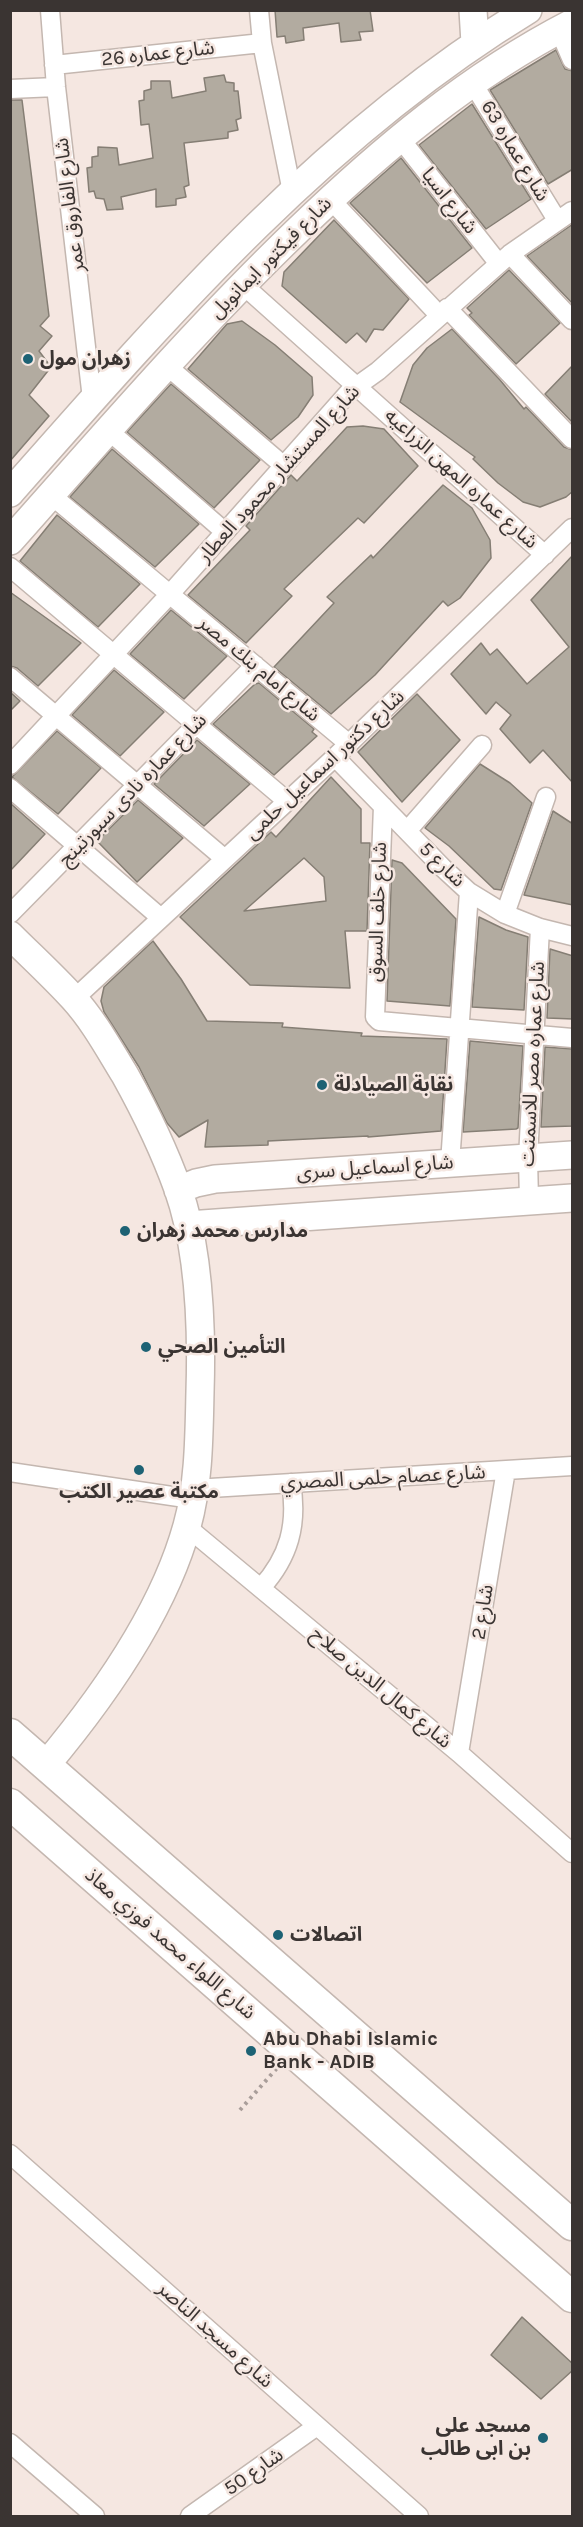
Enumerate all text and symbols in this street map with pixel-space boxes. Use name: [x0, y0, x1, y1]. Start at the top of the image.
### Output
street label: شارع عماره 26: [100, 36, 216, 72]
street label: شارع عماره 63: [475, 96, 555, 206]
street label: شارع الفاروق عمر: [50, 136, 90, 274]
street label: شارع اسيا: [416, 163, 482, 239]
street label: شارع فيكتور ايمانويل: [205, 192, 337, 324]
place label: زهران مول: [40, 347, 131, 371]
marker: زهران مول: [21, 352, 35, 366]
street label: شارع المستشار محمود العطار: [193, 380, 365, 568]
street label: شارع عماره المهن الزراعيه: [379, 404, 543, 554]
street label: شارع امام بنك مصر: [193, 611, 325, 727]
street label: شارع دكتور اسماعيل حلمى: [240, 685, 410, 845]
street label: شارع عماره نادى سبورتينج: [54, 709, 212, 871]
street label: شارع 5: [414, 837, 470, 893]
street label: شارع خلف السوق: [364, 842, 392, 982]
street label: شارع عماره مصر للاسمنت: [516, 961, 550, 1167]
place label: نقابة الصيادلة: [334, 1073, 453, 1097]
marker: نقابة الصيادلة: [315, 1078, 329, 1092]
street label: شارع اسماعيل سرى: [296, 1151, 454, 1185]
place label: مدارس محمد زهران: [137, 1219, 308, 1243]
marker: مدارس محمد زهران: [118, 1224, 132, 1238]
place label: التأمين الصحي: [158, 1335, 285, 1359]
marker: التأمين الصحي: [139, 1340, 153, 1354]
street label: شارع عصام حلمى المصري: [280, 1461, 486, 1495]
marker: مكتبة عصير الكتب: [132, 1463, 146, 1477]
place label: مكتبة عصير الكتب: [59, 1480, 219, 1504]
street label: شارع 2: [467, 1583, 499, 1641]
street label: شارع كمال الدين صلاح: [306, 1622, 456, 1754]
street label: شارع اللواء محمد فوزي معاذ: [79, 1863, 261, 2025]
place label: اتصالات: [290, 1923, 362, 1947]
marker: اتصالات: [271, 1928, 285, 1942]
place label: Abu Dhabi Islamic Bank - ADIB: [263, 2027, 438, 2074]
marker: Abu Dhabi Islamic Bank - ADIB: [244, 2044, 258, 2058]
street label: شارع مسجد الناصر: [152, 2277, 278, 2393]
place label: مسجد على بن ابى طالب: [421, 2414, 531, 2461]
marker: مسجد على بن ابى طالب: [536, 2431, 550, 2445]
street label: شارع 50: [220, 2443, 288, 2501]

